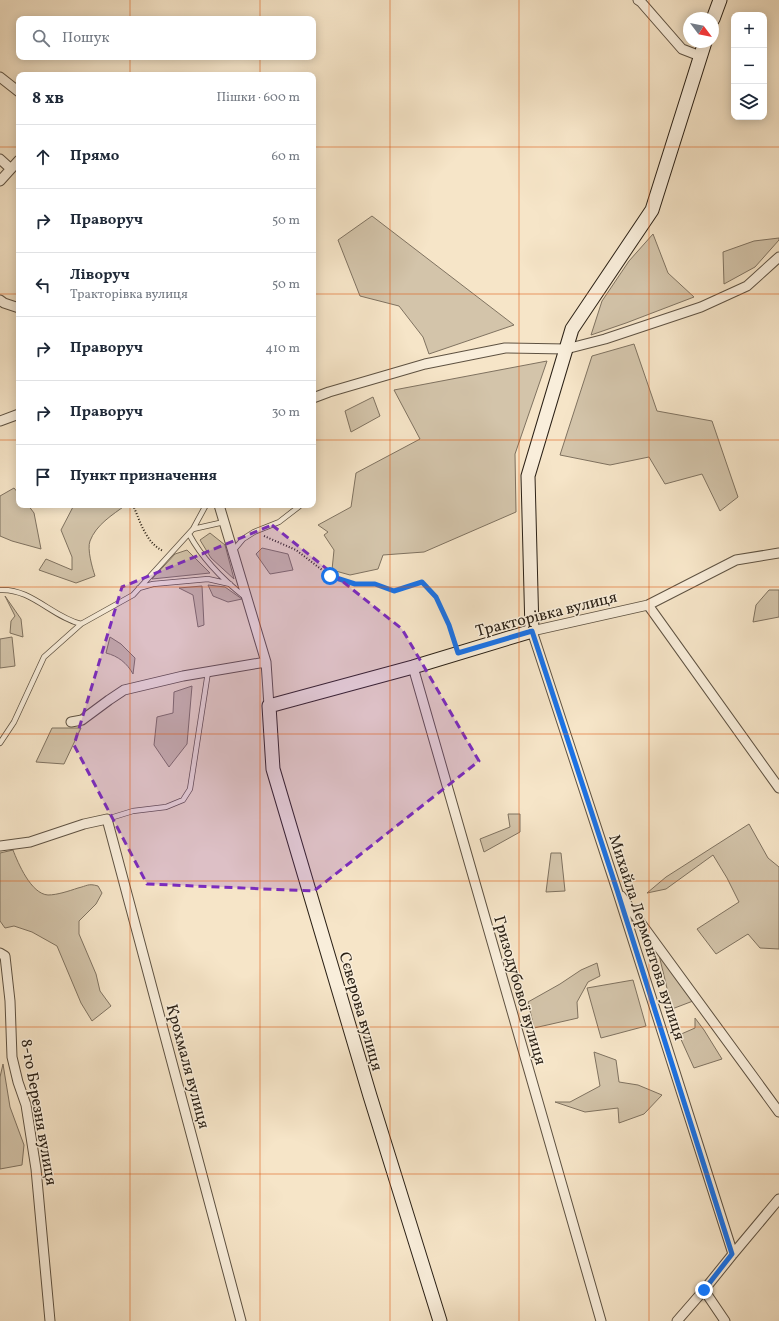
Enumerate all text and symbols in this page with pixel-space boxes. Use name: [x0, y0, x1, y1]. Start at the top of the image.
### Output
north arrow: [683, 12, 719, 48]
map controls: [731, 12, 767, 120]
button: +: [731, 12, 767, 48]
search box: [16, 16, 316, 60]
icon: search: [30, 27, 52, 49]
text: Пошук: [62, 28, 110, 49]
button: −: [731, 48, 767, 84]
button: layers: [731, 84, 767, 120]
text: 8 хв: [32, 87, 64, 110]
text: Пішки · 600 m: [216, 89, 300, 107]
icon: ahead: [32, 146, 54, 168]
text: Прямо: [70, 146, 119, 167]
text: 60 m: [272, 148, 300, 166]
icon: right: [32, 210, 54, 232]
text: Праворуч: [70, 210, 143, 231]
text: 50 m: [272, 212, 300, 230]
text: Ліворуч: [70, 265, 130, 286]
icon: left: [32, 274, 54, 296]
text: 50 m: [272, 276, 300, 294]
text: Тракторівка вулиця: [70, 286, 188, 304]
icon: right: [32, 338, 54, 360]
text: Праворуч: [70, 338, 143, 359]
text: 410 m: [265, 340, 300, 358]
icon: right: [32, 402, 54, 424]
text: Праворуч: [70, 402, 143, 423]
text: 30 m: [272, 404, 300, 422]
icon: arrive: [32, 466, 54, 488]
text: Пункт призначення: [70, 466, 217, 487]
route start: [321, 567, 339, 585]
street label: Тракторівка вулиця: [473, 587, 620, 643]
street label: Михайла Лермонтова вулиця: [602, 832, 690, 1043]
street label: Гризодубової вулиця: [487, 913, 551, 1068]
street label: Сєверова вулиця: [333, 949, 388, 1074]
street label: Крохмаля вулиця: [160, 1002, 214, 1131]
street label: 8-го Березня вулиця: [14, 1037, 62, 1187]
route end: [695, 1281, 713, 1299]

